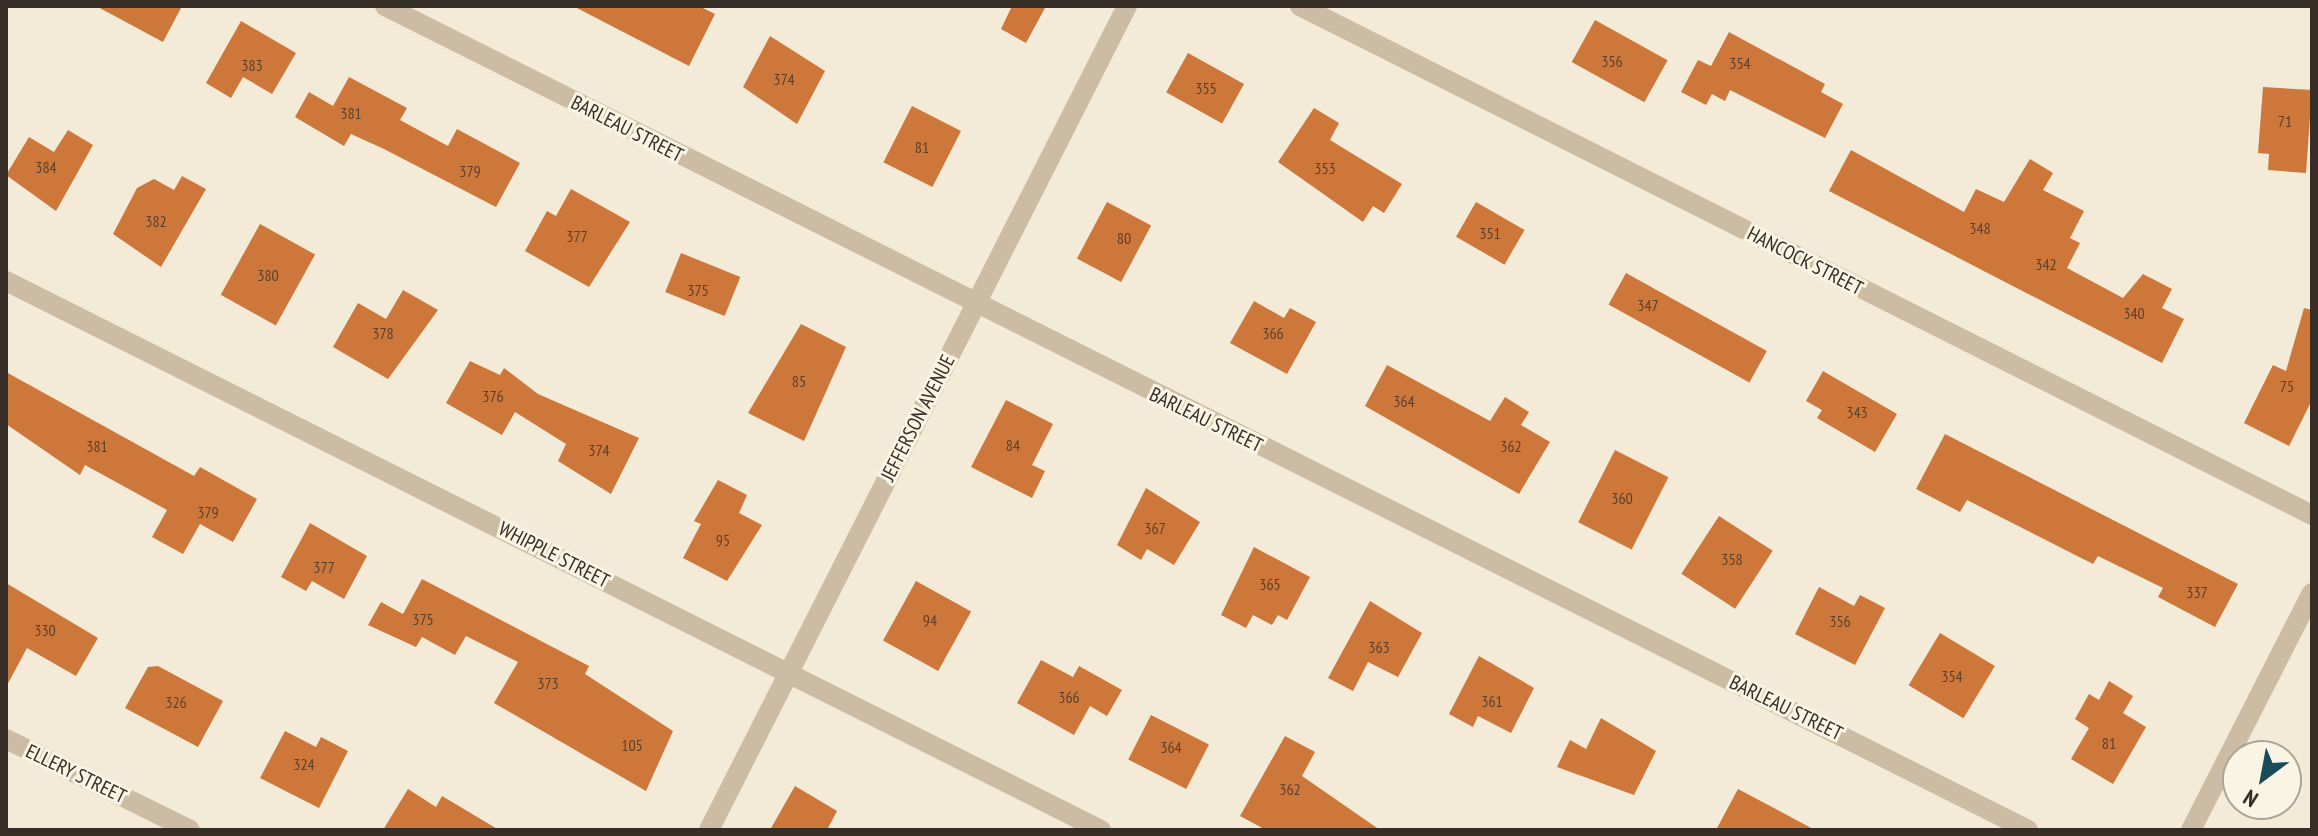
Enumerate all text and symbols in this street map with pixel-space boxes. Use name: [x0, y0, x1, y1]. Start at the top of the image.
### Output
house number: 356: [1601, 51, 1623, 71]
house number: 354: [1729, 53, 1751, 73]
house number: 383: [241, 55, 263, 75]
house number: 374: [773, 69, 795, 89]
house number: 355: [1195, 78, 1217, 98]
street label: BARLEAU STREET: [567, 90, 687, 168]
house number: 381: [340, 103, 362, 123]
house number: 71: [2278, 111, 2292, 131]
house number: 81: [915, 137, 929, 157]
house number: 384: [35, 157, 57, 177]
house number: 353: [1314, 158, 1336, 178]
house number: 379: [459, 161, 481, 181]
house number: 382: [145, 211, 167, 231]
house number: 348: [1969, 218, 1991, 238]
street label: HANCOCK STREET: [1743, 221, 1867, 301]
house number: 351: [1479, 223, 1501, 243]
house number: 377: [566, 226, 588, 246]
house number: 80: [1117, 228, 1131, 248]
house number: 342: [2035, 254, 2057, 274]
house number: 380: [257, 265, 279, 285]
house number: 375: [687, 280, 709, 300]
house number: 347: [1637, 295, 1659, 315]
house number: 340: [2123, 303, 2145, 323]
house number: 378: [372, 323, 394, 343]
house number: 366: [1262, 323, 1284, 343]
street label: JEFFERSON AVENUE: [876, 351, 960, 485]
house number: 85: [792, 371, 806, 391]
house number: 75: [2280, 376, 2294, 396]
street label: BARLEAU STREET: [1146, 382, 1266, 458]
house number: 376: [482, 386, 504, 406]
house number: 364: [1393, 391, 1415, 411]
house number: 343: [1846, 402, 1868, 422]
house number: 84: [1006, 435, 1020, 455]
house number: 381: [86, 436, 108, 456]
house number: 362: [1500, 436, 1522, 456]
house number: 374: [588, 440, 610, 460]
house number: 360: [1611, 488, 1633, 508]
house number: 379: [197, 502, 219, 522]
street label: WHIPPLE STREET: [495, 517, 613, 593]
house number: 367: [1144, 518, 1166, 538]
house number: 95: [716, 530, 730, 550]
house number: 358: [1721, 549, 1743, 569]
house number: 377: [313, 557, 335, 577]
house number: 365: [1259, 574, 1281, 594]
house number: 337: [2186, 582, 2208, 602]
house number: 375: [412, 609, 434, 629]
house number: 94: [923, 610, 937, 630]
house number: 356: [1829, 611, 1851, 631]
house number: 330: [34, 620, 56, 640]
house number: 363: [1368, 637, 1390, 657]
house number: 354: [1941, 666, 1963, 686]
street label: BARLEAU STREET: [1726, 670, 1846, 746]
house number: 373: [537, 673, 559, 693]
house number: 366: [1058, 687, 1080, 707]
house number: 361: [1481, 691, 1503, 711]
house number: 326: [165, 692, 187, 712]
house number: 81: [2102, 733, 2116, 753]
house number: 105: [621, 735, 643, 755]
house number: 364: [1160, 737, 1182, 757]
street label: ELLERY STREET: [22, 739, 130, 809]
north arrow: [2222, 740, 2302, 820]
house number: 324: [293, 754, 315, 774]
house number: 362: [1279, 779, 1301, 799]
text: N: [2238, 784, 2263, 814]

